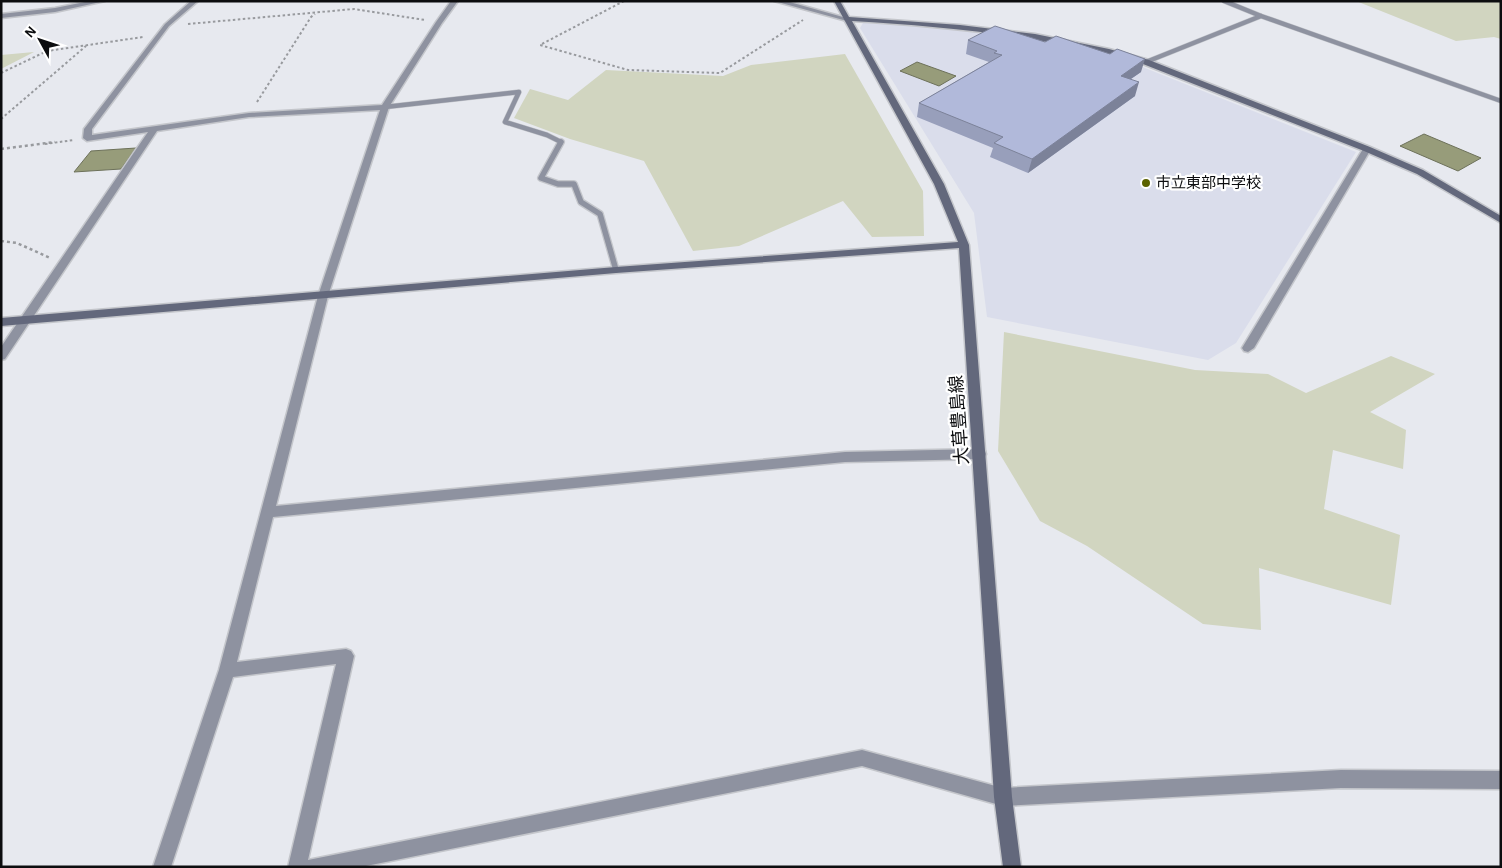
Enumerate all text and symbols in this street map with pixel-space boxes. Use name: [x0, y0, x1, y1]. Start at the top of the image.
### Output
north arrow: [15, 15, 65, 65]
text: N: [22, 24, 39, 41]
place label: 市立東部中学校: [1156, 175, 1261, 191]
marker: 市立東部中学校: [1140, 177, 1152, 189]
street label: 大草豊島線: [946, 374, 972, 466]

